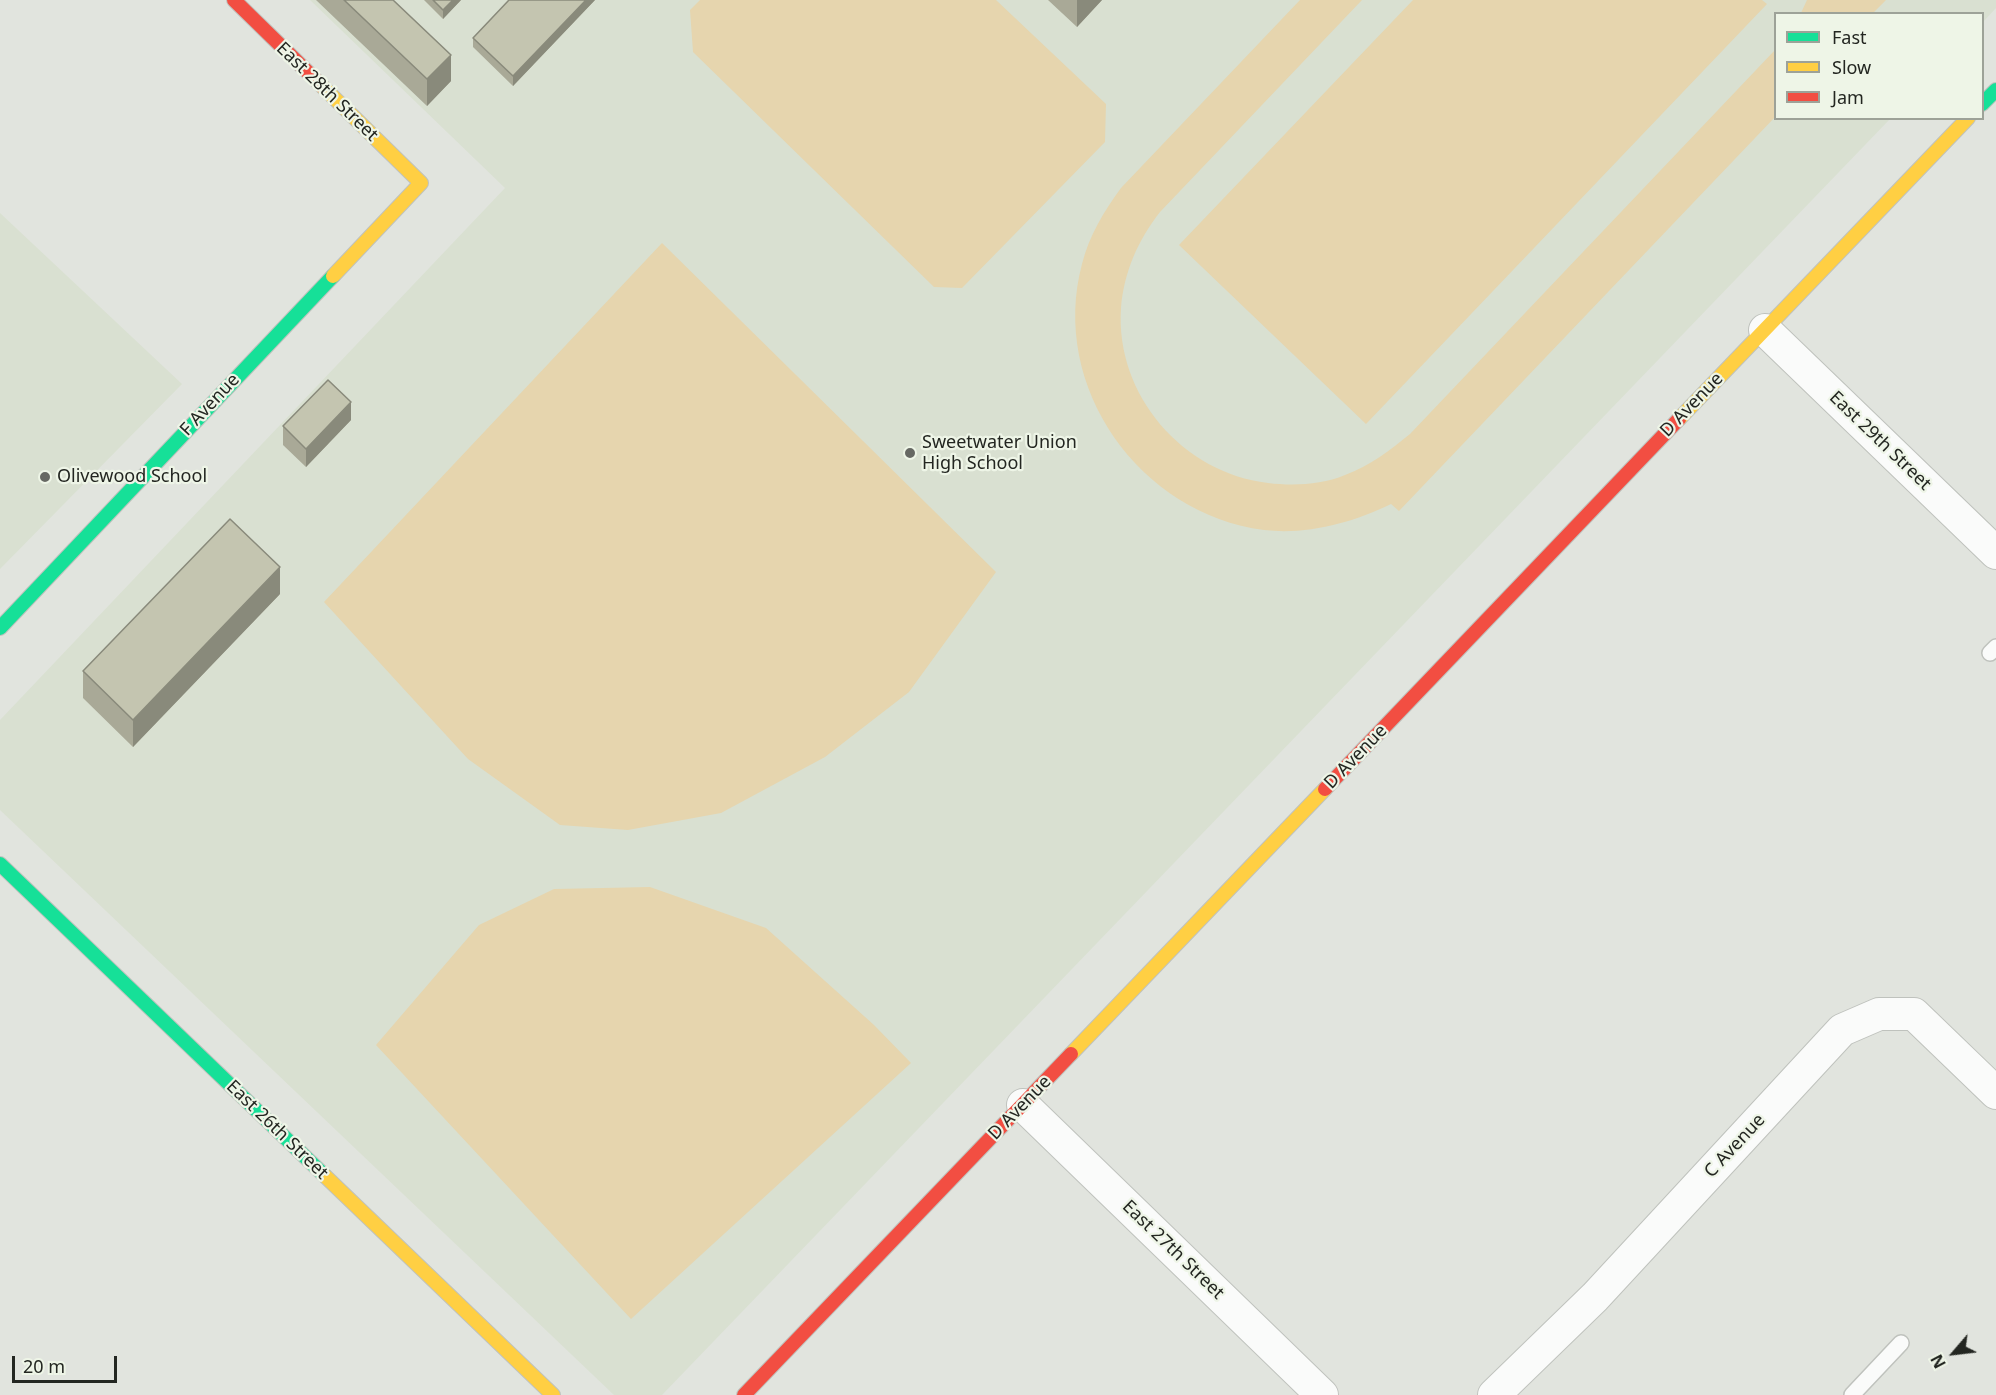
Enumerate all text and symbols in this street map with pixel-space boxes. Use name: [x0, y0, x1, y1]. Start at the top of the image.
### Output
legend: [1774, 12, 1984, 120]
text: Fast: [1832, 25, 1867, 49]
street label: East 28th Street: [272, 38, 382, 146]
text: Slow: [1832, 55, 1871, 79]
text: Jam: [1832, 85, 1864, 109]
street label: D Avenue: [1656, 368, 1728, 442]
street label: F Avenue: [176, 369, 244, 441]
street label: East 29th Street: [1825, 387, 1935, 495]
place label: Sweetwater Union High School: [922, 432, 1077, 474]
marker: Sweetwater Union High School: [903, 446, 917, 460]
place label: Olivewood School: [57, 466, 207, 488]
marker: Olivewood School: [38, 470, 52, 484]
street label: D Avenue: [1320, 720, 1392, 794]
street label: D Avenue: [984, 1071, 1056, 1145]
street label: East 26th Street: [222, 1076, 332, 1184]
street label: C Avenue: [1700, 1110, 1770, 1182]
street label: East 27th Street: [1118, 1196, 1228, 1304]
north arrow: [1924, 1323, 1984, 1383]
scale bar: [15, 1344, 120, 1382]
text: N: [1925, 1351, 1951, 1372]
text: 20 m: [23, 1354, 65, 1378]

